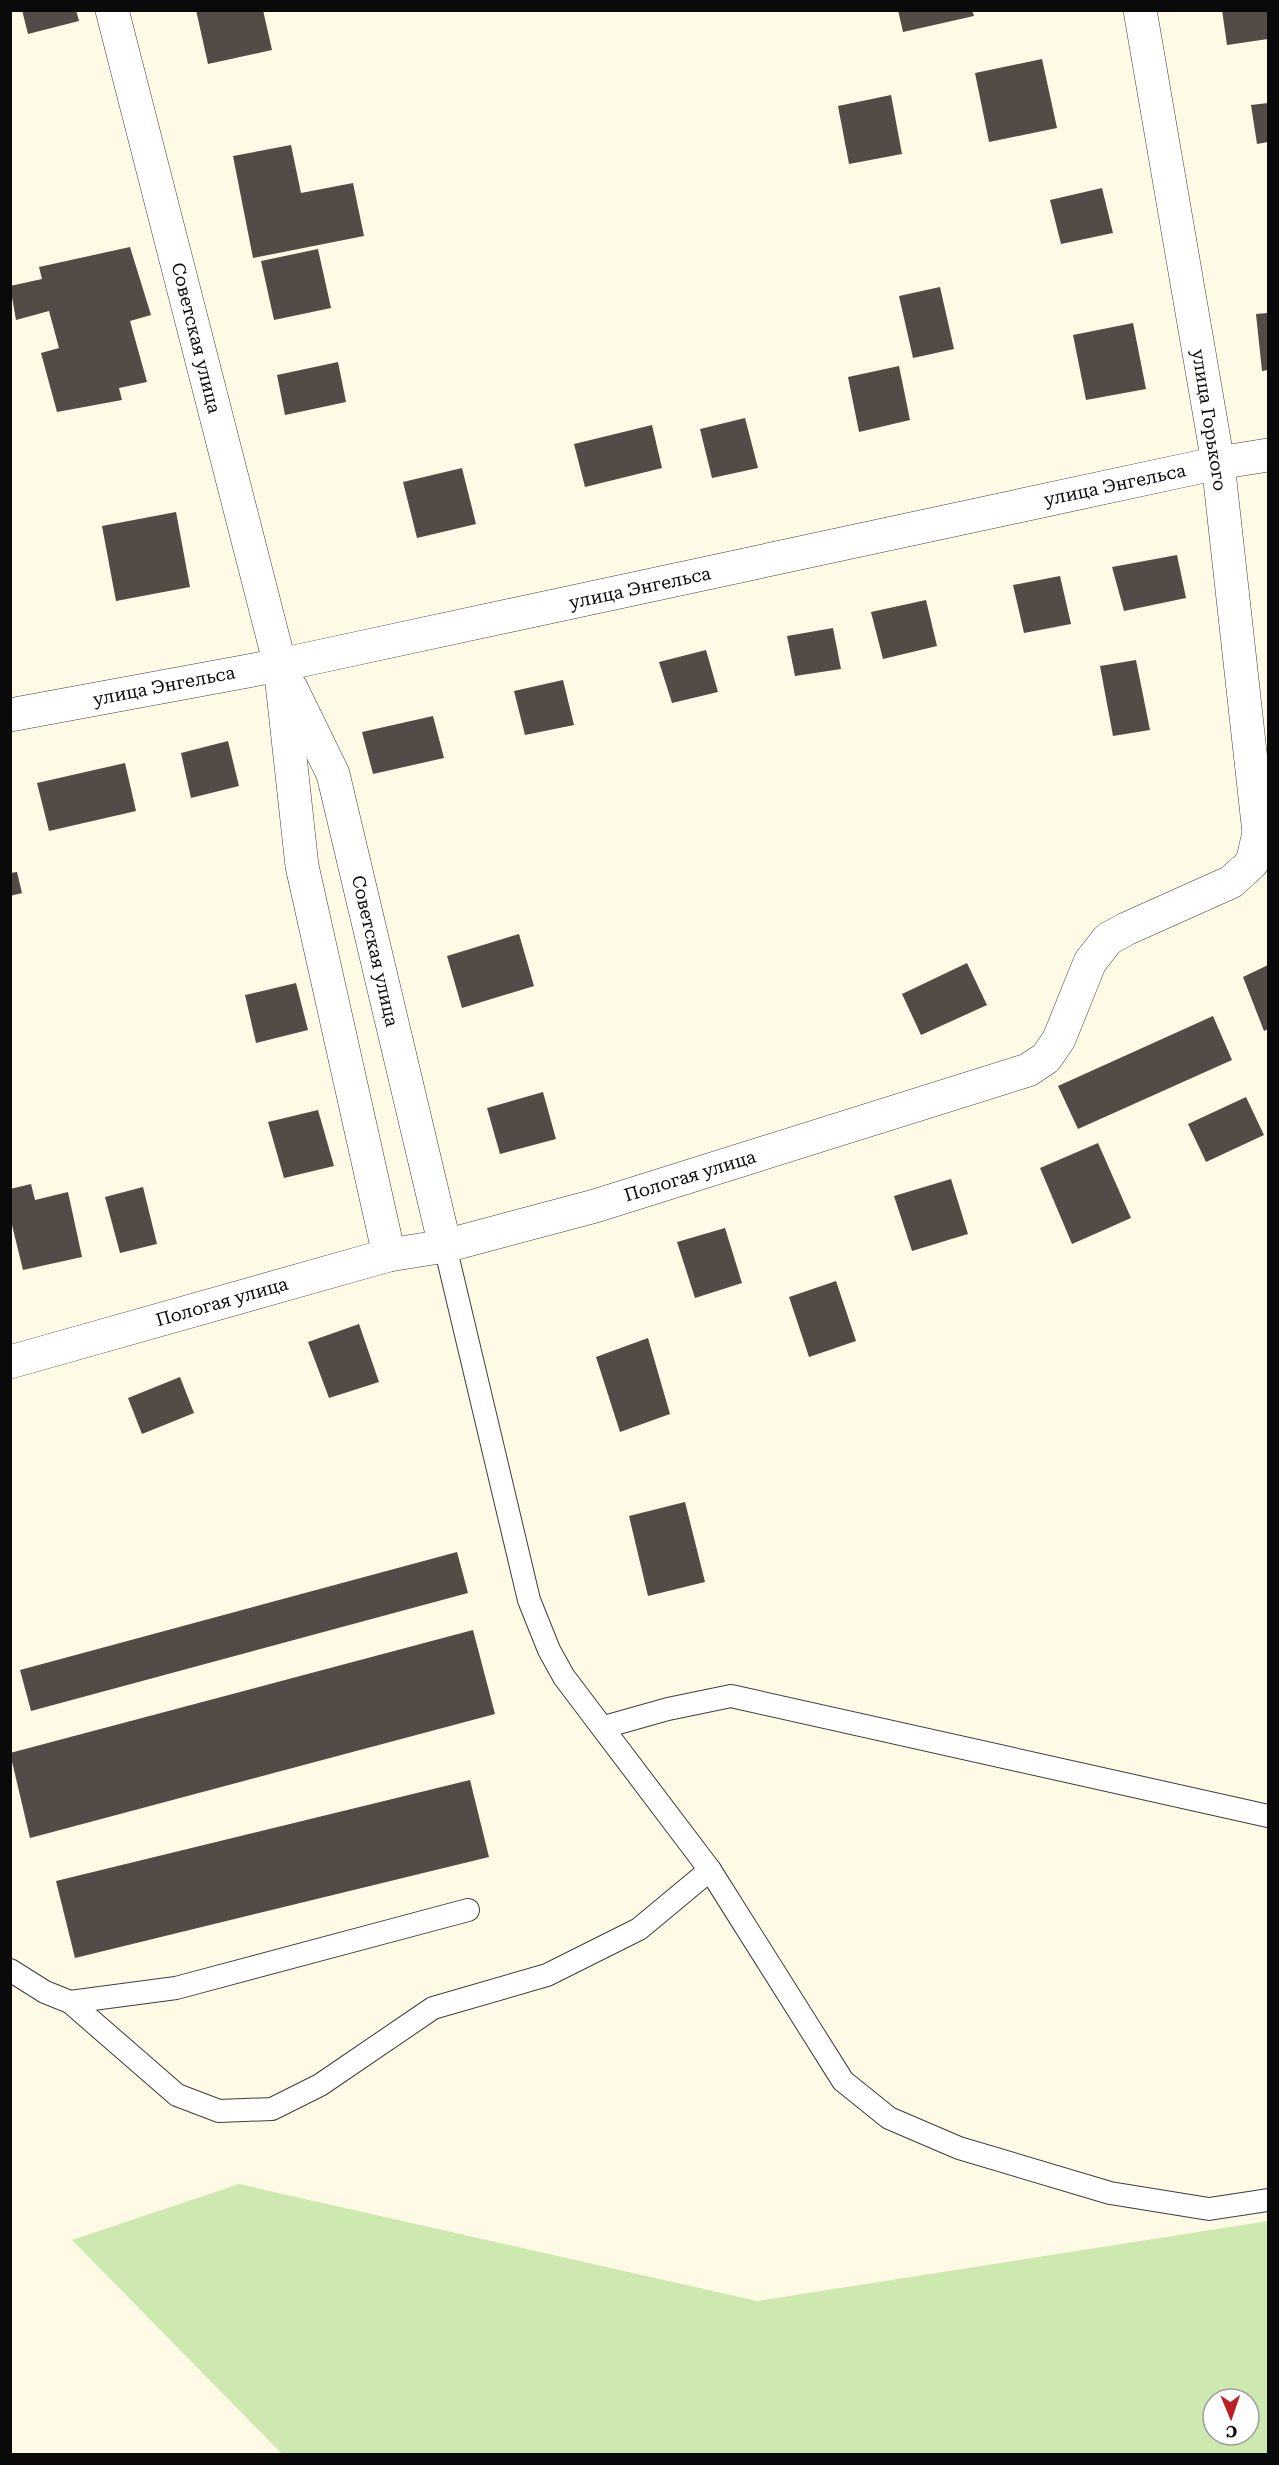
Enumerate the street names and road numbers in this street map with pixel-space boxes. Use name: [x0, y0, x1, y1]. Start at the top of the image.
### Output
street label: Советская улица: [168, 260, 225, 416]
street label: улица Горького: [1188, 348, 1231, 492]
street label: улица Энгельса: [1042, 459, 1188, 510]
street label: улица Энгельса: [567, 562, 713, 613]
street label: улица Энгельса: [91, 661, 237, 710]
street label: Советская улица: [348, 873, 403, 1029]
street label: Пологая улица: [622, 1145, 758, 1206]
street label: Пологая улица: [153, 1273, 291, 1330]

